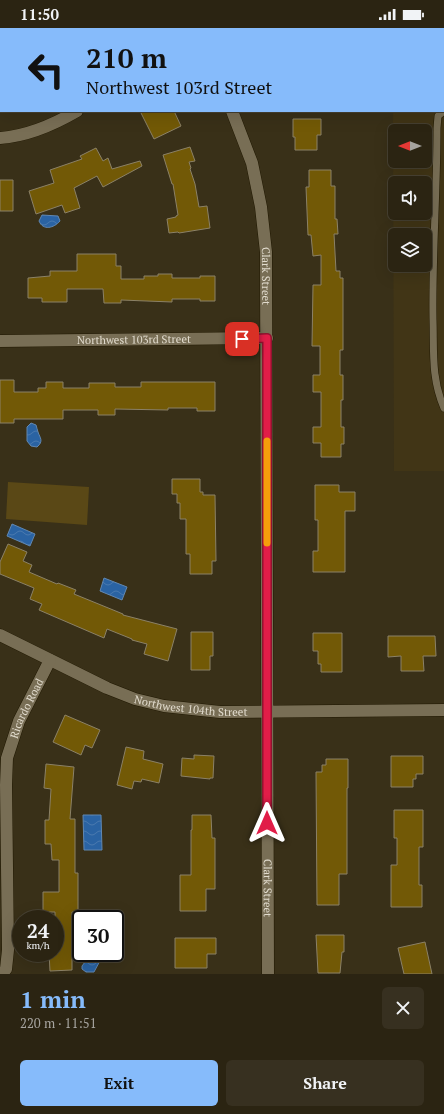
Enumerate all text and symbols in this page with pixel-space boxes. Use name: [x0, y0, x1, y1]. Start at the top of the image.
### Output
text: 11:50: [20, 4, 59, 24]
text: 210 m: [86, 39, 167, 76]
icon: left: [20, 44, 72, 96]
text: Northwest 103rd Street: [86, 75, 272, 99]
north arrow: [388, 124, 432, 168]
map controls: [388, 124, 432, 272]
button: sound: [388, 176, 432, 220]
button: layers: [388, 228, 432, 272]
street label: Clark Street: [259, 246, 273, 305]
pin: [225, 322, 259, 356]
icon: arrive: [231, 328, 253, 350]
street label: Northwest 103rd Street: [77, 332, 191, 347]
street label: Ricardo Road: [7, 676, 47, 740]
street label: Northwest 104th Street: [133, 692, 248, 719]
position arrow: [246, 802, 288, 844]
street label: Clark Street: [261, 859, 275, 917]
speed limit sign: 30: [72, 910, 124, 962]
text: 24: [27, 917, 49, 944]
text: km/h: [26, 939, 50, 952]
text: 1 min: [20, 983, 86, 1015]
button: close: [382, 987, 424, 1029]
text: 220 m · 11:51: [20, 1014, 97, 1032]
button: Exit: [20, 1060, 218, 1106]
button: Share: [226, 1060, 424, 1106]

